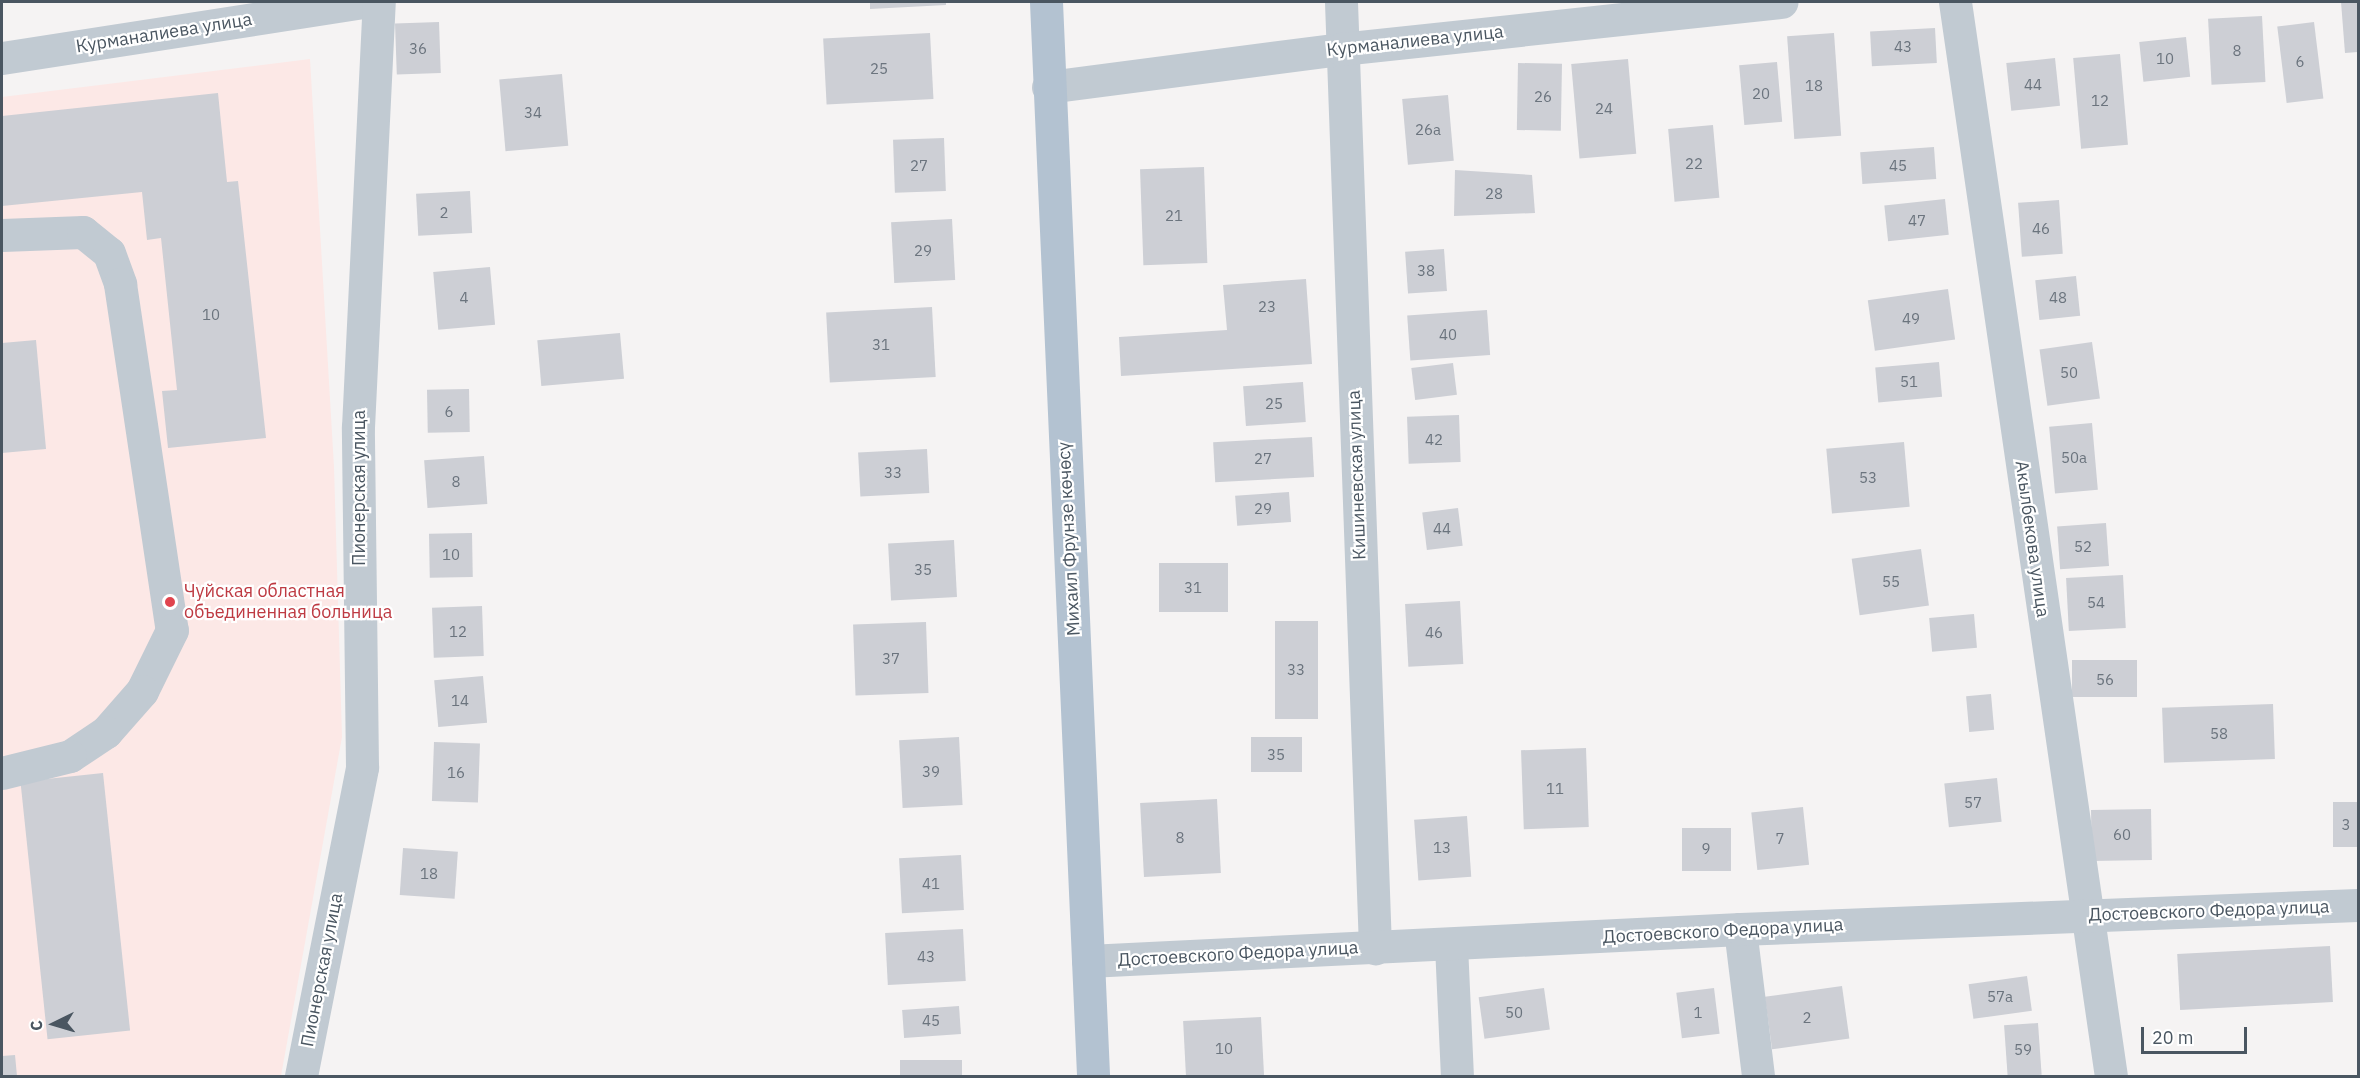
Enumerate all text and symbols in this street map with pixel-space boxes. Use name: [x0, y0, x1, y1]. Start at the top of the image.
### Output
street label: Курманалиева улица: [75, 8, 253, 58]
street label: Курманалиева улица: [1326, 21, 1504, 61]
house number: 43: [1894, 38, 1912, 56]
house number: 36: [409, 40, 427, 58]
house number: 8: [2233, 42, 2241, 60]
house number: 10: [2156, 50, 2174, 68]
house number: 6: [2296, 53, 2304, 71]
house number: 25: [870, 60, 888, 78]
house number: 44: [2024, 76, 2042, 94]
house number: 18: [1805, 77, 1823, 95]
house number: 20: [1752, 85, 1770, 103]
house number: 26: [1534, 88, 1552, 106]
house number: 12: [2091, 92, 2109, 110]
house number: 24: [1595, 100, 1613, 118]
house number: 34: [524, 104, 542, 122]
house number: 26а: [1415, 121, 1441, 139]
house number: 22: [1685, 155, 1703, 173]
house number: 27: [910, 157, 928, 175]
house number: 45: [1889, 157, 1907, 175]
house number: 28: [1485, 185, 1503, 203]
house number: 2: [440, 204, 448, 222]
house number: 21: [1165, 207, 1183, 225]
house number: 47: [1908, 212, 1926, 230]
house number: 46: [2032, 220, 2050, 238]
house number: 29: [914, 242, 932, 260]
house number: 38: [1417, 262, 1435, 280]
house number: 4: [460, 289, 468, 307]
house number: 48: [2049, 289, 2067, 307]
house number: 23: [1258, 298, 1276, 316]
house number: 10: [202, 306, 220, 324]
house number: 49: [1902, 310, 1920, 328]
house number: 40: [1439, 326, 1457, 344]
house number: 31: [872, 336, 890, 354]
house number: 50: [2060, 364, 2078, 382]
house number: 51: [1900, 373, 1918, 391]
street label: Кишиневская улица: [1343, 390, 1371, 560]
house number: 25: [1265, 395, 1283, 413]
house number: 6: [445, 403, 453, 421]
street label: Пионерская улица: [348, 410, 370, 566]
house number: 42: [1425, 431, 1443, 449]
street label: Михаил Фрунзе көчөсү: [1053, 441, 1085, 637]
house number: 50а: [2061, 449, 2087, 467]
house number: 27: [1254, 450, 1272, 468]
street label: Акылбекова улица: [2010, 459, 2054, 619]
house number: 33: [884, 464, 902, 482]
house number: 53: [1859, 469, 1877, 487]
house number: 8: [452, 473, 460, 491]
house number: 29: [1254, 500, 1272, 518]
house number: 44: [1433, 520, 1451, 538]
house number: 52: [2074, 538, 2092, 556]
house number: 10: [442, 546, 460, 564]
house number: 35: [914, 561, 932, 579]
house number: 55: [1882, 573, 1900, 591]
house number: 31: [1184, 579, 1202, 597]
place label: Чуйская областная объединенная больница: [184, 581, 392, 624]
marker: Чуйская областная объединенная больница: [161, 593, 179, 611]
house number: 54: [2087, 594, 2105, 612]
house number: 12: [449, 623, 467, 641]
house number: 46: [1425, 624, 1443, 642]
house number: 37: [882, 650, 900, 668]
house number: 33: [1287, 661, 1305, 679]
house number: 56: [2096, 671, 2114, 689]
house number: 14: [451, 692, 469, 710]
house number: 58: [2210, 725, 2228, 743]
house number: 35: [1267, 746, 1285, 764]
house number: 39: [922, 763, 940, 781]
house number: 16: [447, 764, 465, 782]
house number: 11: [1546, 780, 1564, 798]
house number: 57: [1964, 794, 1982, 812]
house number: 3: [2342, 816, 2350, 834]
house number: 60: [2113, 826, 2131, 844]
house number: 8: [1176, 829, 1184, 847]
house number: 7: [1776, 830, 1784, 848]
house number: 13: [1433, 839, 1451, 857]
house number: 9: [1702, 840, 1710, 858]
house number: 18: [420, 865, 438, 883]
house number: 41: [922, 875, 940, 893]
street label: Пионерская улица: [296, 891, 348, 1049]
street label: Достоевского Федора улица: [2088, 896, 2330, 926]
street label: Достоевского Федора улица: [1602, 914, 1844, 948]
street label: Достоевского Федора улица: [1117, 937, 1359, 971]
house number: 43: [917, 948, 935, 966]
house number: 57a: [1987, 988, 2013, 1006]
north arrow: [24, 994, 84, 1054]
house number: 50: [1505, 1004, 1523, 1022]
house number: 1: [1694, 1004, 1702, 1022]
house number: 2: [1803, 1009, 1811, 1027]
house number: 45: [922, 1012, 940, 1030]
scale bar: [2144, 1015, 2250, 1053]
text: С: [26, 1020, 46, 1032]
text: 20 m: [2152, 1026, 2194, 1049]
house number: 10: [1215, 1040, 1233, 1058]
house number: 59: [2014, 1041, 2032, 1059]

